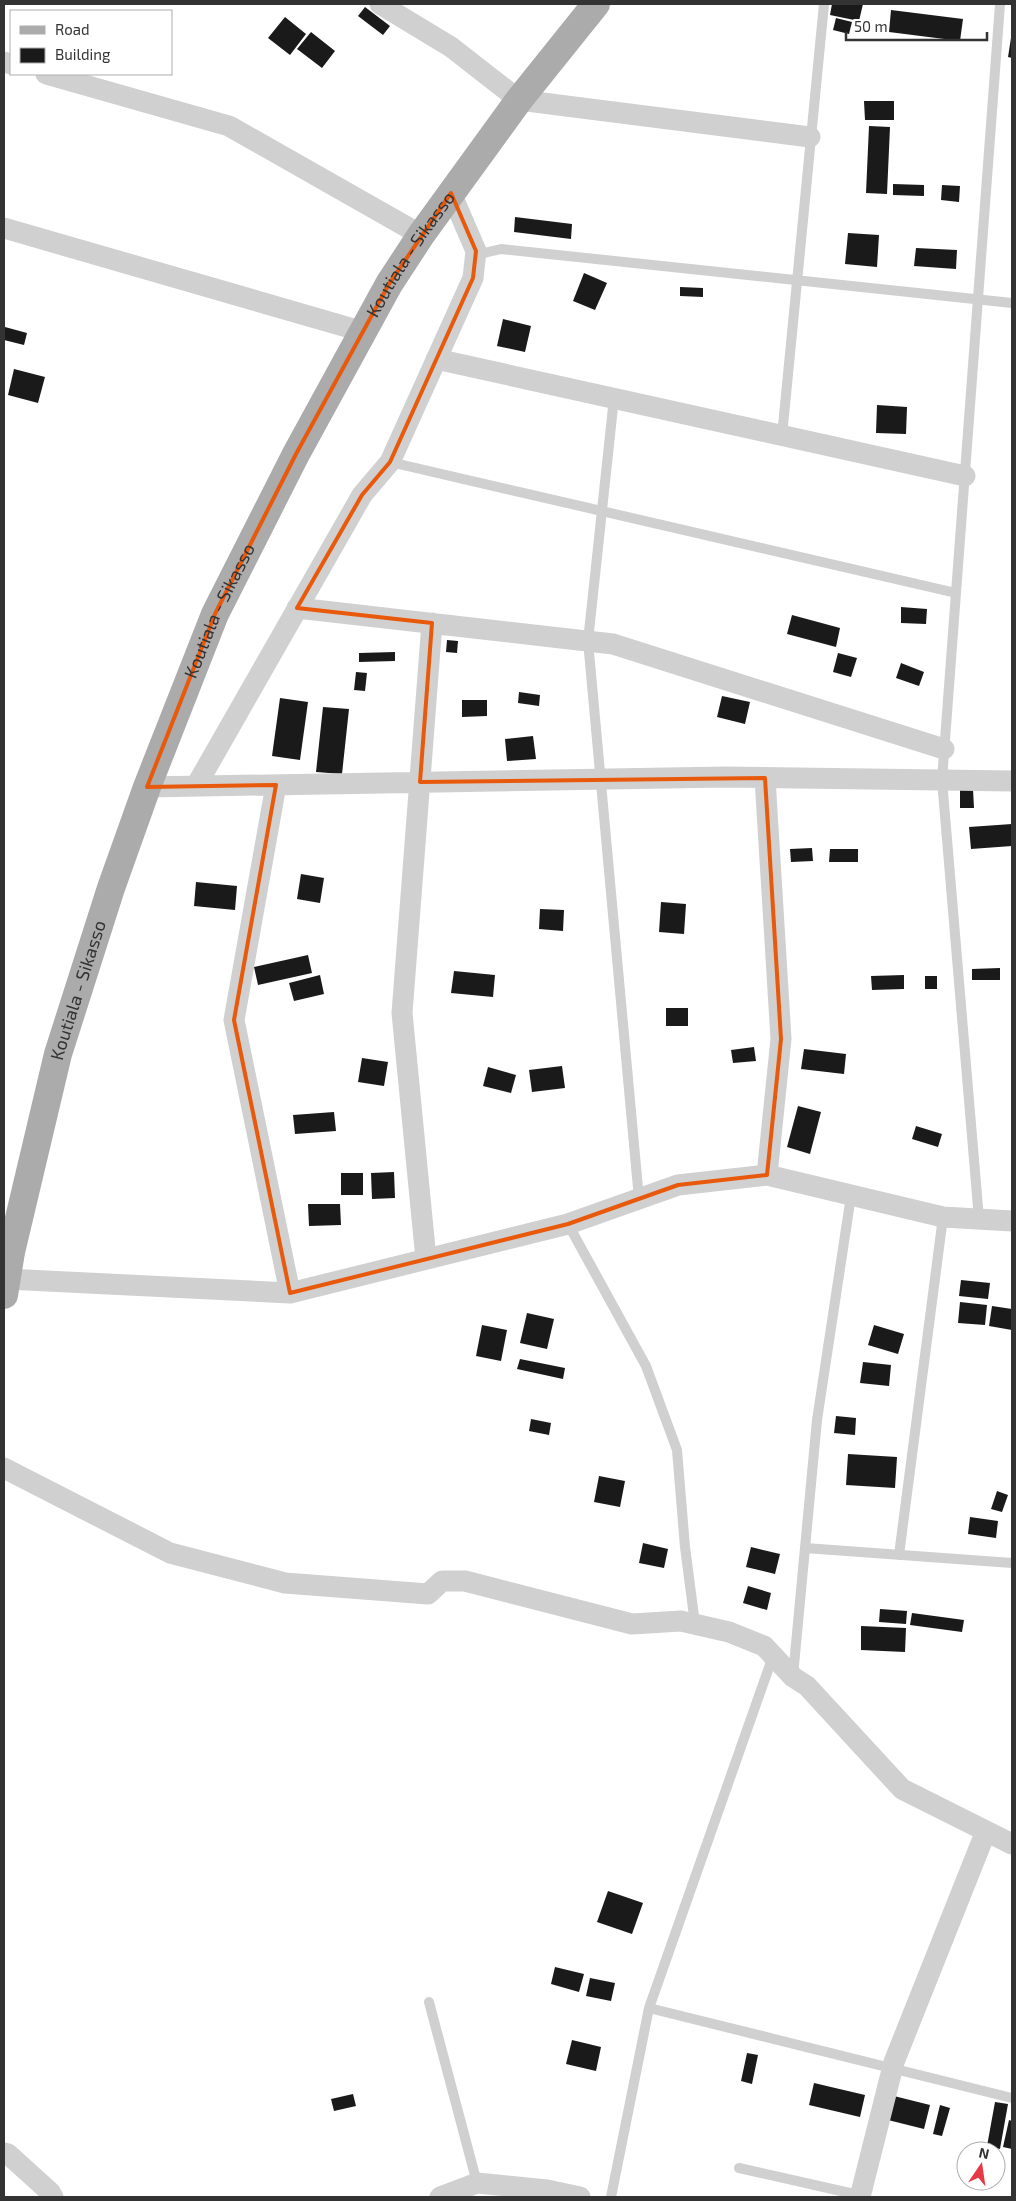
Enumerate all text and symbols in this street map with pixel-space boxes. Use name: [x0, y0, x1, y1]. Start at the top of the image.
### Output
legend: [10, 10, 172, 75]
scale bar: [846, 10, 987, 42]
text: 50 m: [854, 17, 888, 35]
text: Road: [55, 20, 90, 38]
text: Building: [55, 45, 111, 63]
street label: Koutiala - Sikasso: [361, 187, 459, 321]
street label: Koutiala - Sikasso: [179, 540, 259, 681]
street label: Koutiala - Sikasso: [45, 917, 110, 1062]
north arrow: [956, 2141, 1006, 2191]
text: N: [977, 2143, 991, 2162]

